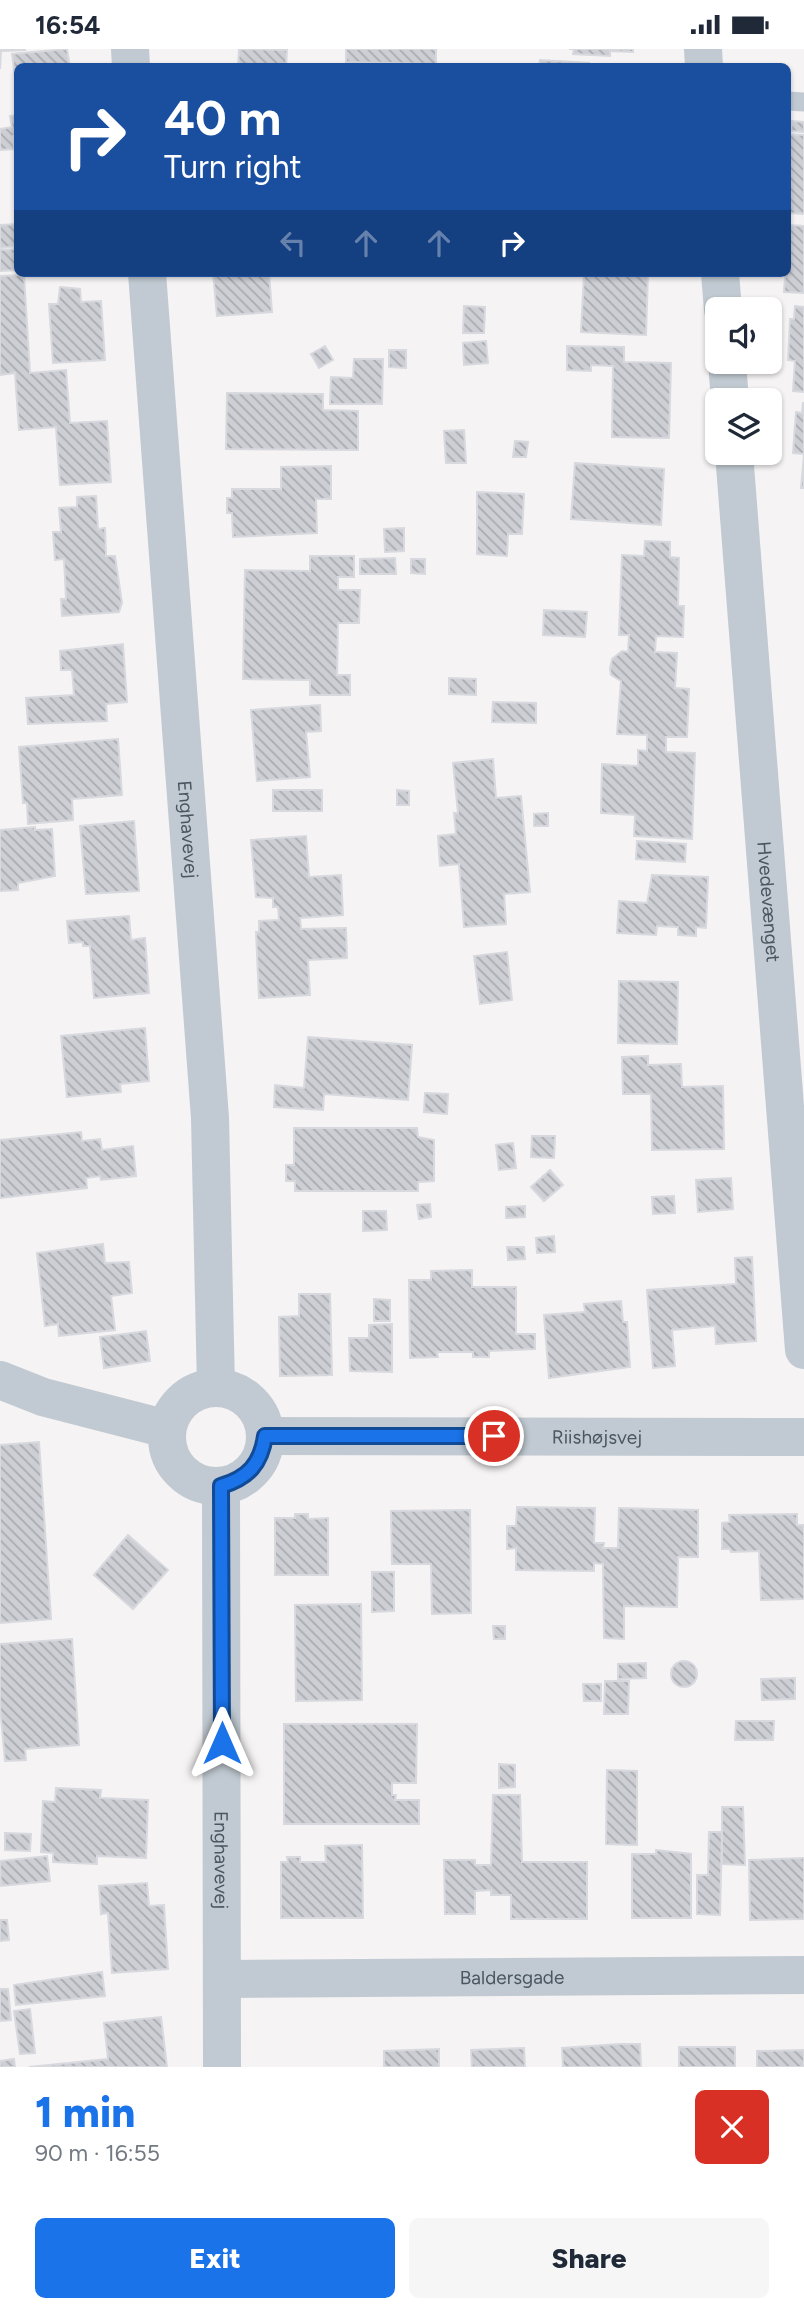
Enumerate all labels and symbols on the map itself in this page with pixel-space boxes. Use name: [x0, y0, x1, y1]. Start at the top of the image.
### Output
street label: Enghavevej: [173, 780, 203, 879]
street label: Hvedevænget: [752, 840, 785, 963]
pin: [464, 1406, 524, 1466]
street label: Riishøjsvej: [552, 1426, 642, 1449]
position arrow: [185, 1706, 259, 1780]
street label: Enghavevej: [210, 1811, 233, 1909]
street label: Baldersgade: [460, 1966, 564, 1989]

